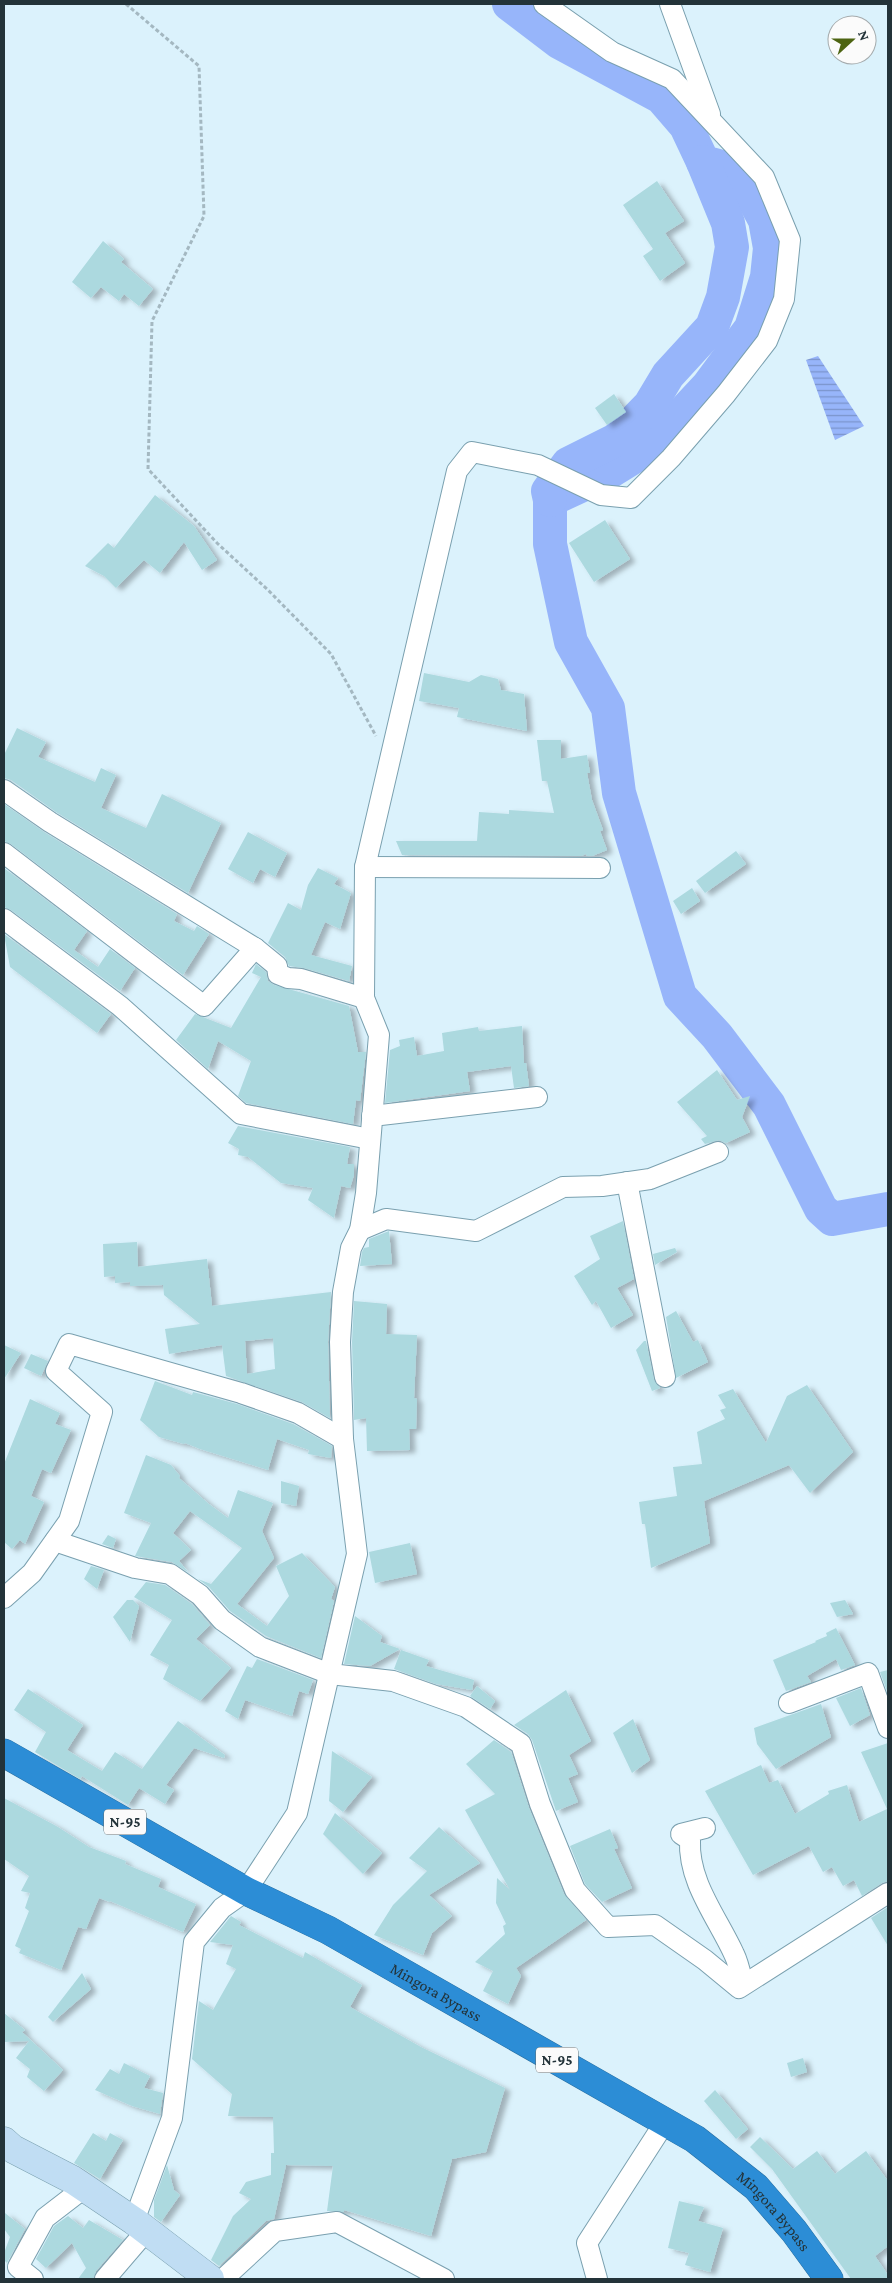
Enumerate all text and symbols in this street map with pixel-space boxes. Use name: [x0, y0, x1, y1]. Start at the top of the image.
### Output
north arrow: [827, 15, 877, 65]
text: N: [855, 28, 873, 43]
road number: N-95: [104, 1810, 146, 1834]
street label: Mingora Bypass: [388, 1959, 485, 2024]
road number: N-95: [536, 2048, 578, 2072]
street label: Mingora Bypass: [734, 2167, 814, 2254]

